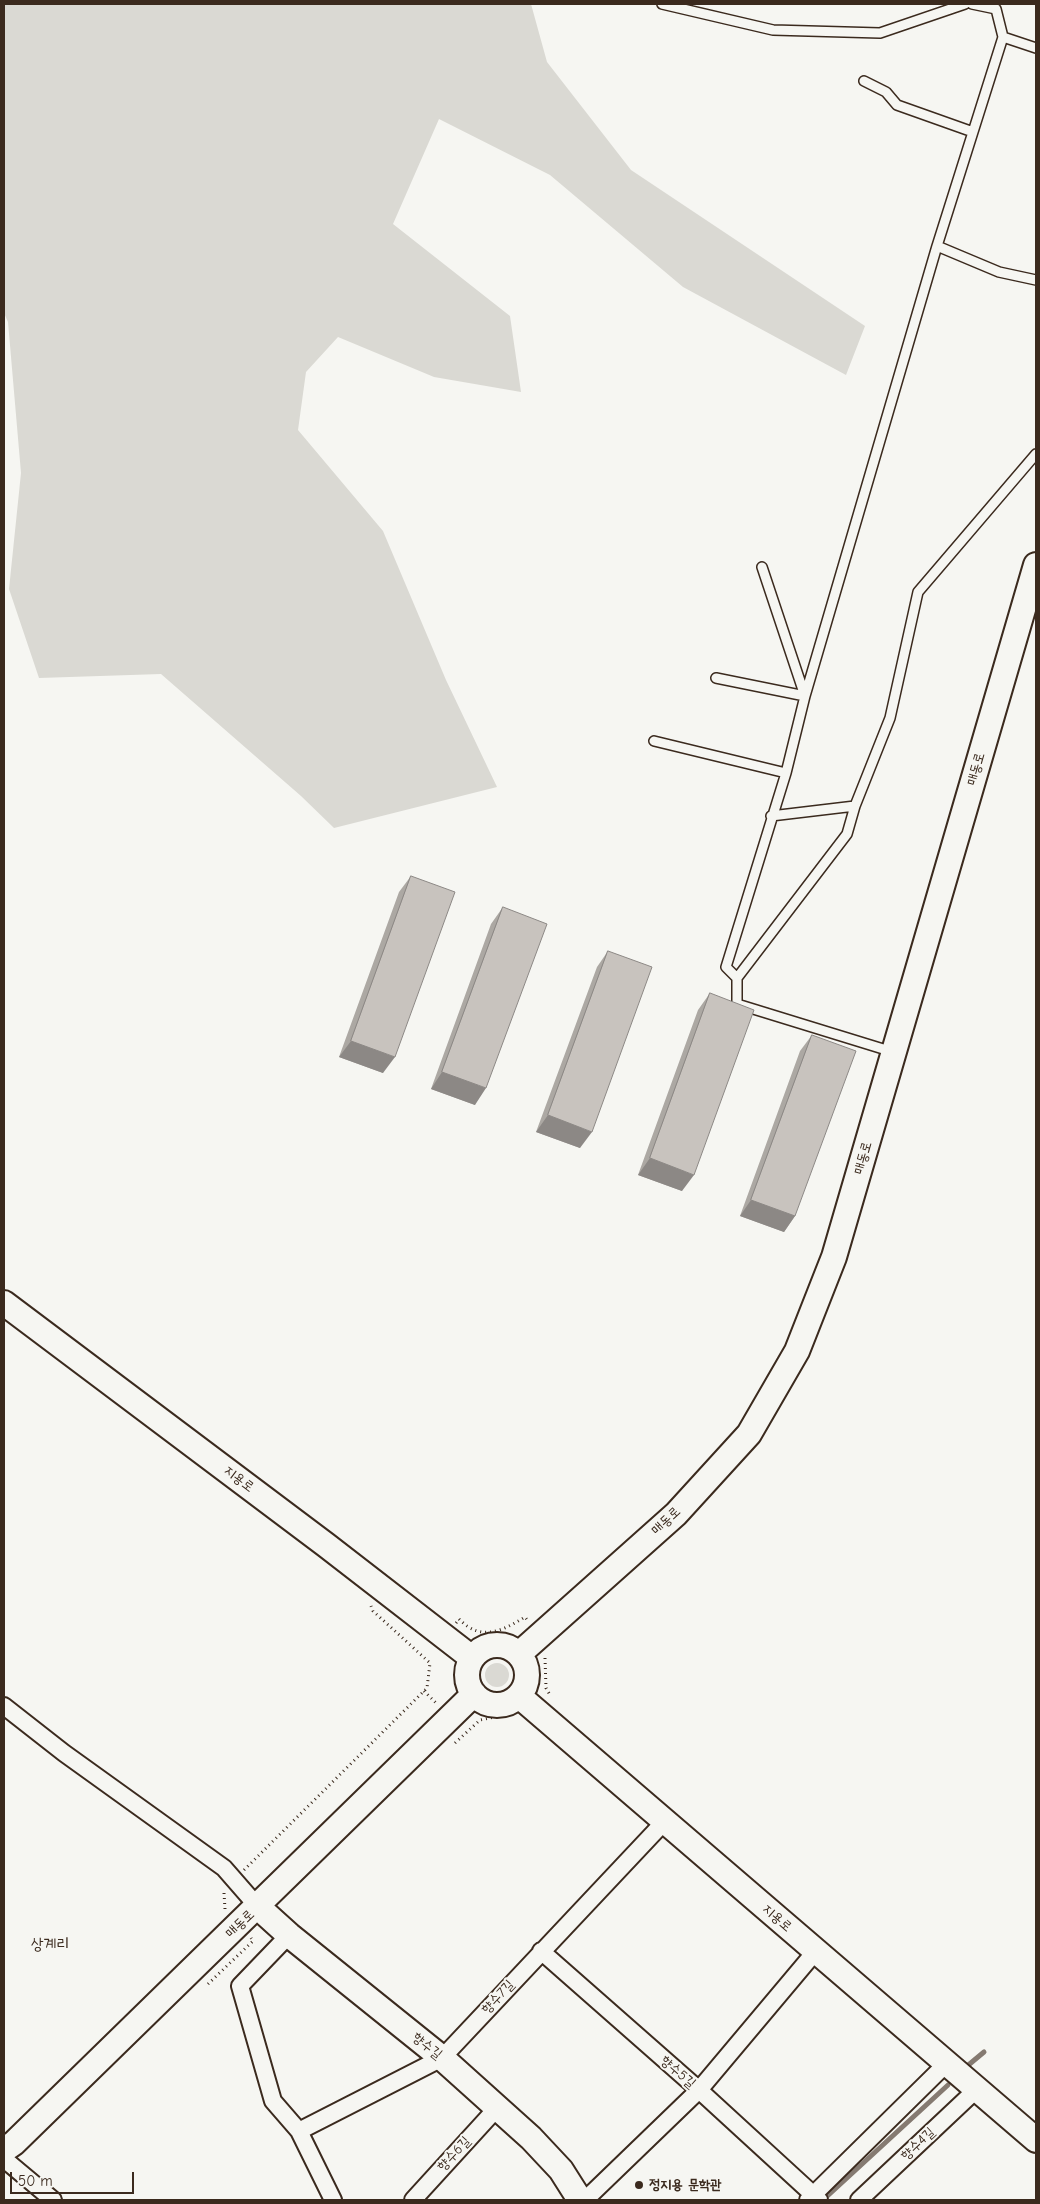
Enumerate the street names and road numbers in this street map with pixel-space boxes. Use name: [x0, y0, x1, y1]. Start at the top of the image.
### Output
street label: 매동로: [963, 750, 989, 788]
street label: 매동로: [850, 1139, 876, 1177]
street label: 지용로: [220, 1462, 258, 1496]
street label: 매동로: [648, 1503, 684, 1539]
street label: 지용로: [759, 1901, 795, 1935]
street label: 매동로: [222, 1906, 258, 1942]
street label: 향수7길: [478, 1976, 518, 2018]
street label: 향수길: [409, 2029, 445, 2063]
street label: 향수5길: [657, 2052, 699, 2092]
street label: 향수4길: [897, 2124, 939, 2164]
street label: 향수6길: [434, 2133, 474, 2175]

